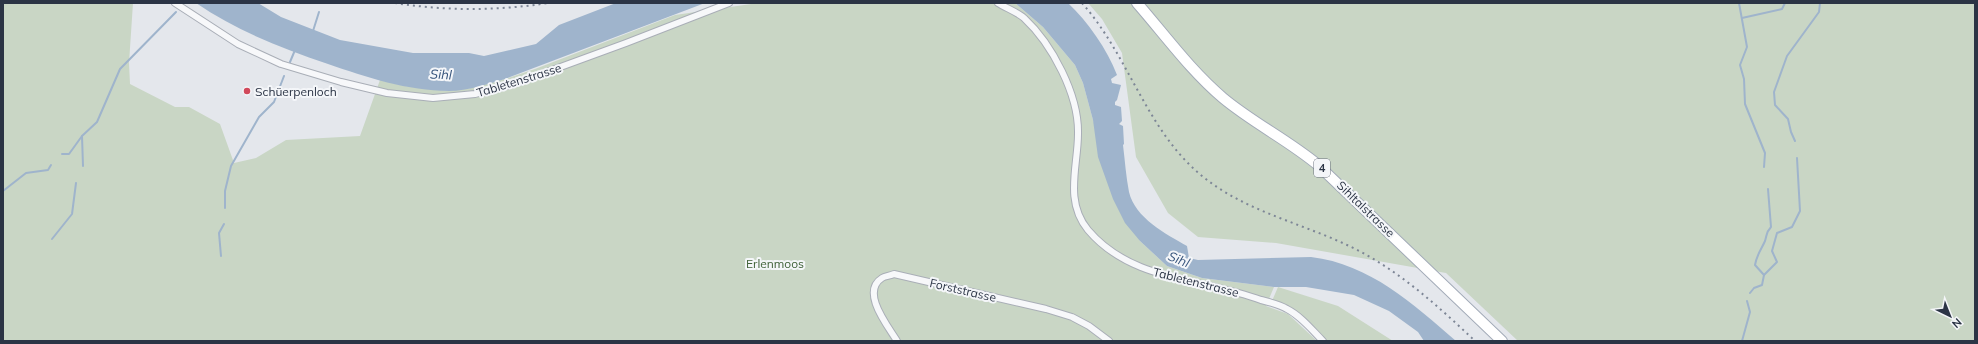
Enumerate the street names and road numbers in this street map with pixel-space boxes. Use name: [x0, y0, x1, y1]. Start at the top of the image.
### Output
street label: Tabletenstrasse: [475, 60, 563, 100]
road number: 4: [1314, 159, 1330, 177]
street label: Sihltalstrasse: [1334, 178, 1398, 240]
street label: Tabletenstrasse: [1152, 264, 1240, 300]
street label: Forststrasse: [928, 275, 998, 305]

